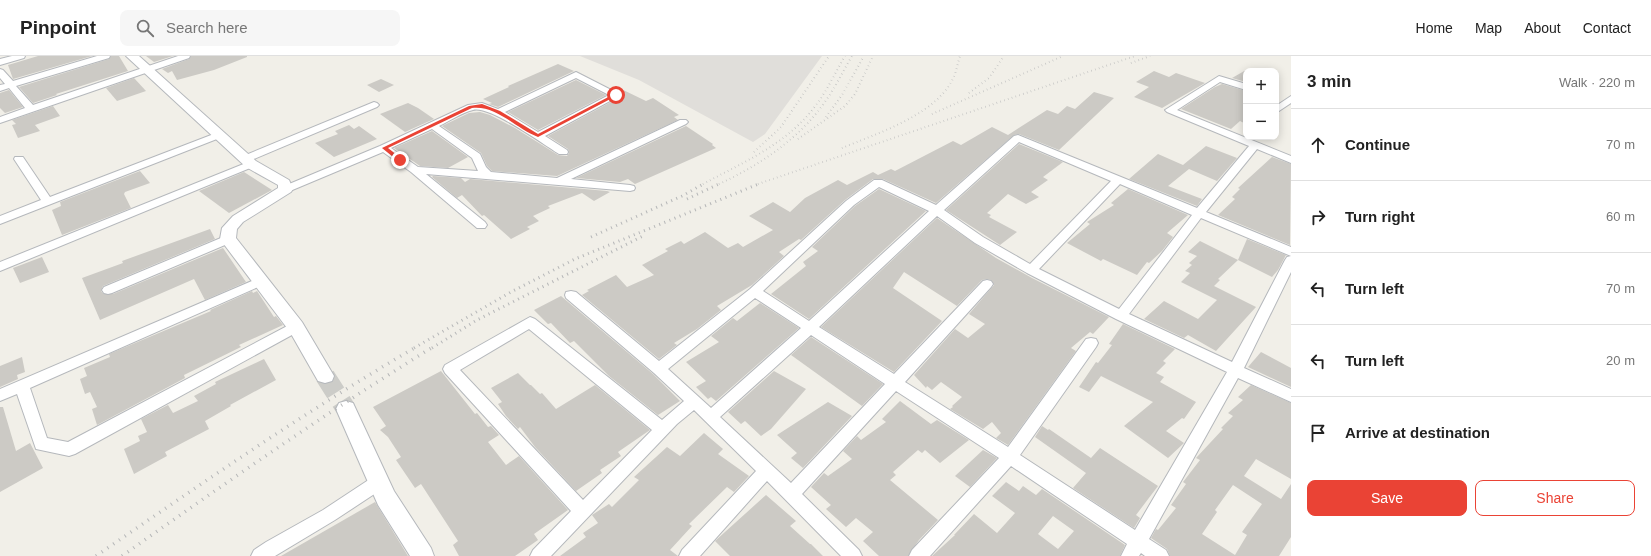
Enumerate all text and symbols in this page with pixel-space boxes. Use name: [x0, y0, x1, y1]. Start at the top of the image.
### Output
search box: [120, 10, 400, 46]
text: Pinpoint: [20, 17, 96, 38]
icon: search: [134, 17, 156, 39]
text: Search here: [166, 19, 248, 36]
text: Home: [1416, 20, 1453, 36]
text: Map: [1475, 20, 1502, 36]
text: About: [1524, 20, 1561, 36]
text: Contact: [1583, 20, 1631, 36]
map controls: [1243, 68, 1279, 140]
button: +: [1243, 68, 1279, 104]
text: 3 min: [1307, 72, 1351, 91]
text: Walk · 220 m: [1559, 75, 1635, 90]
route start: [607, 86, 625, 104]
button: −: [1243, 104, 1279, 140]
icon: ahead: [1307, 134, 1329, 156]
text: Continue: [1345, 136, 1410, 153]
text: 70 m: [1606, 137, 1635, 152]
route end: [391, 151, 409, 169]
icon: right: [1307, 206, 1329, 228]
text: Turn right: [1345, 208, 1415, 225]
text: 60 m: [1606, 209, 1635, 224]
icon: left: [1307, 278, 1329, 300]
text: Turn left: [1345, 280, 1404, 297]
text: 70 m: [1606, 281, 1635, 296]
icon: left: [1307, 350, 1329, 372]
text: Turn left: [1345, 352, 1404, 369]
text: 20 m: [1606, 353, 1635, 368]
icon: arrive: [1307, 422, 1329, 444]
text: Arrive at destination: [1345, 424, 1490, 441]
button: Save: [1307, 480, 1467, 516]
button: Share: [1475, 480, 1635, 516]

